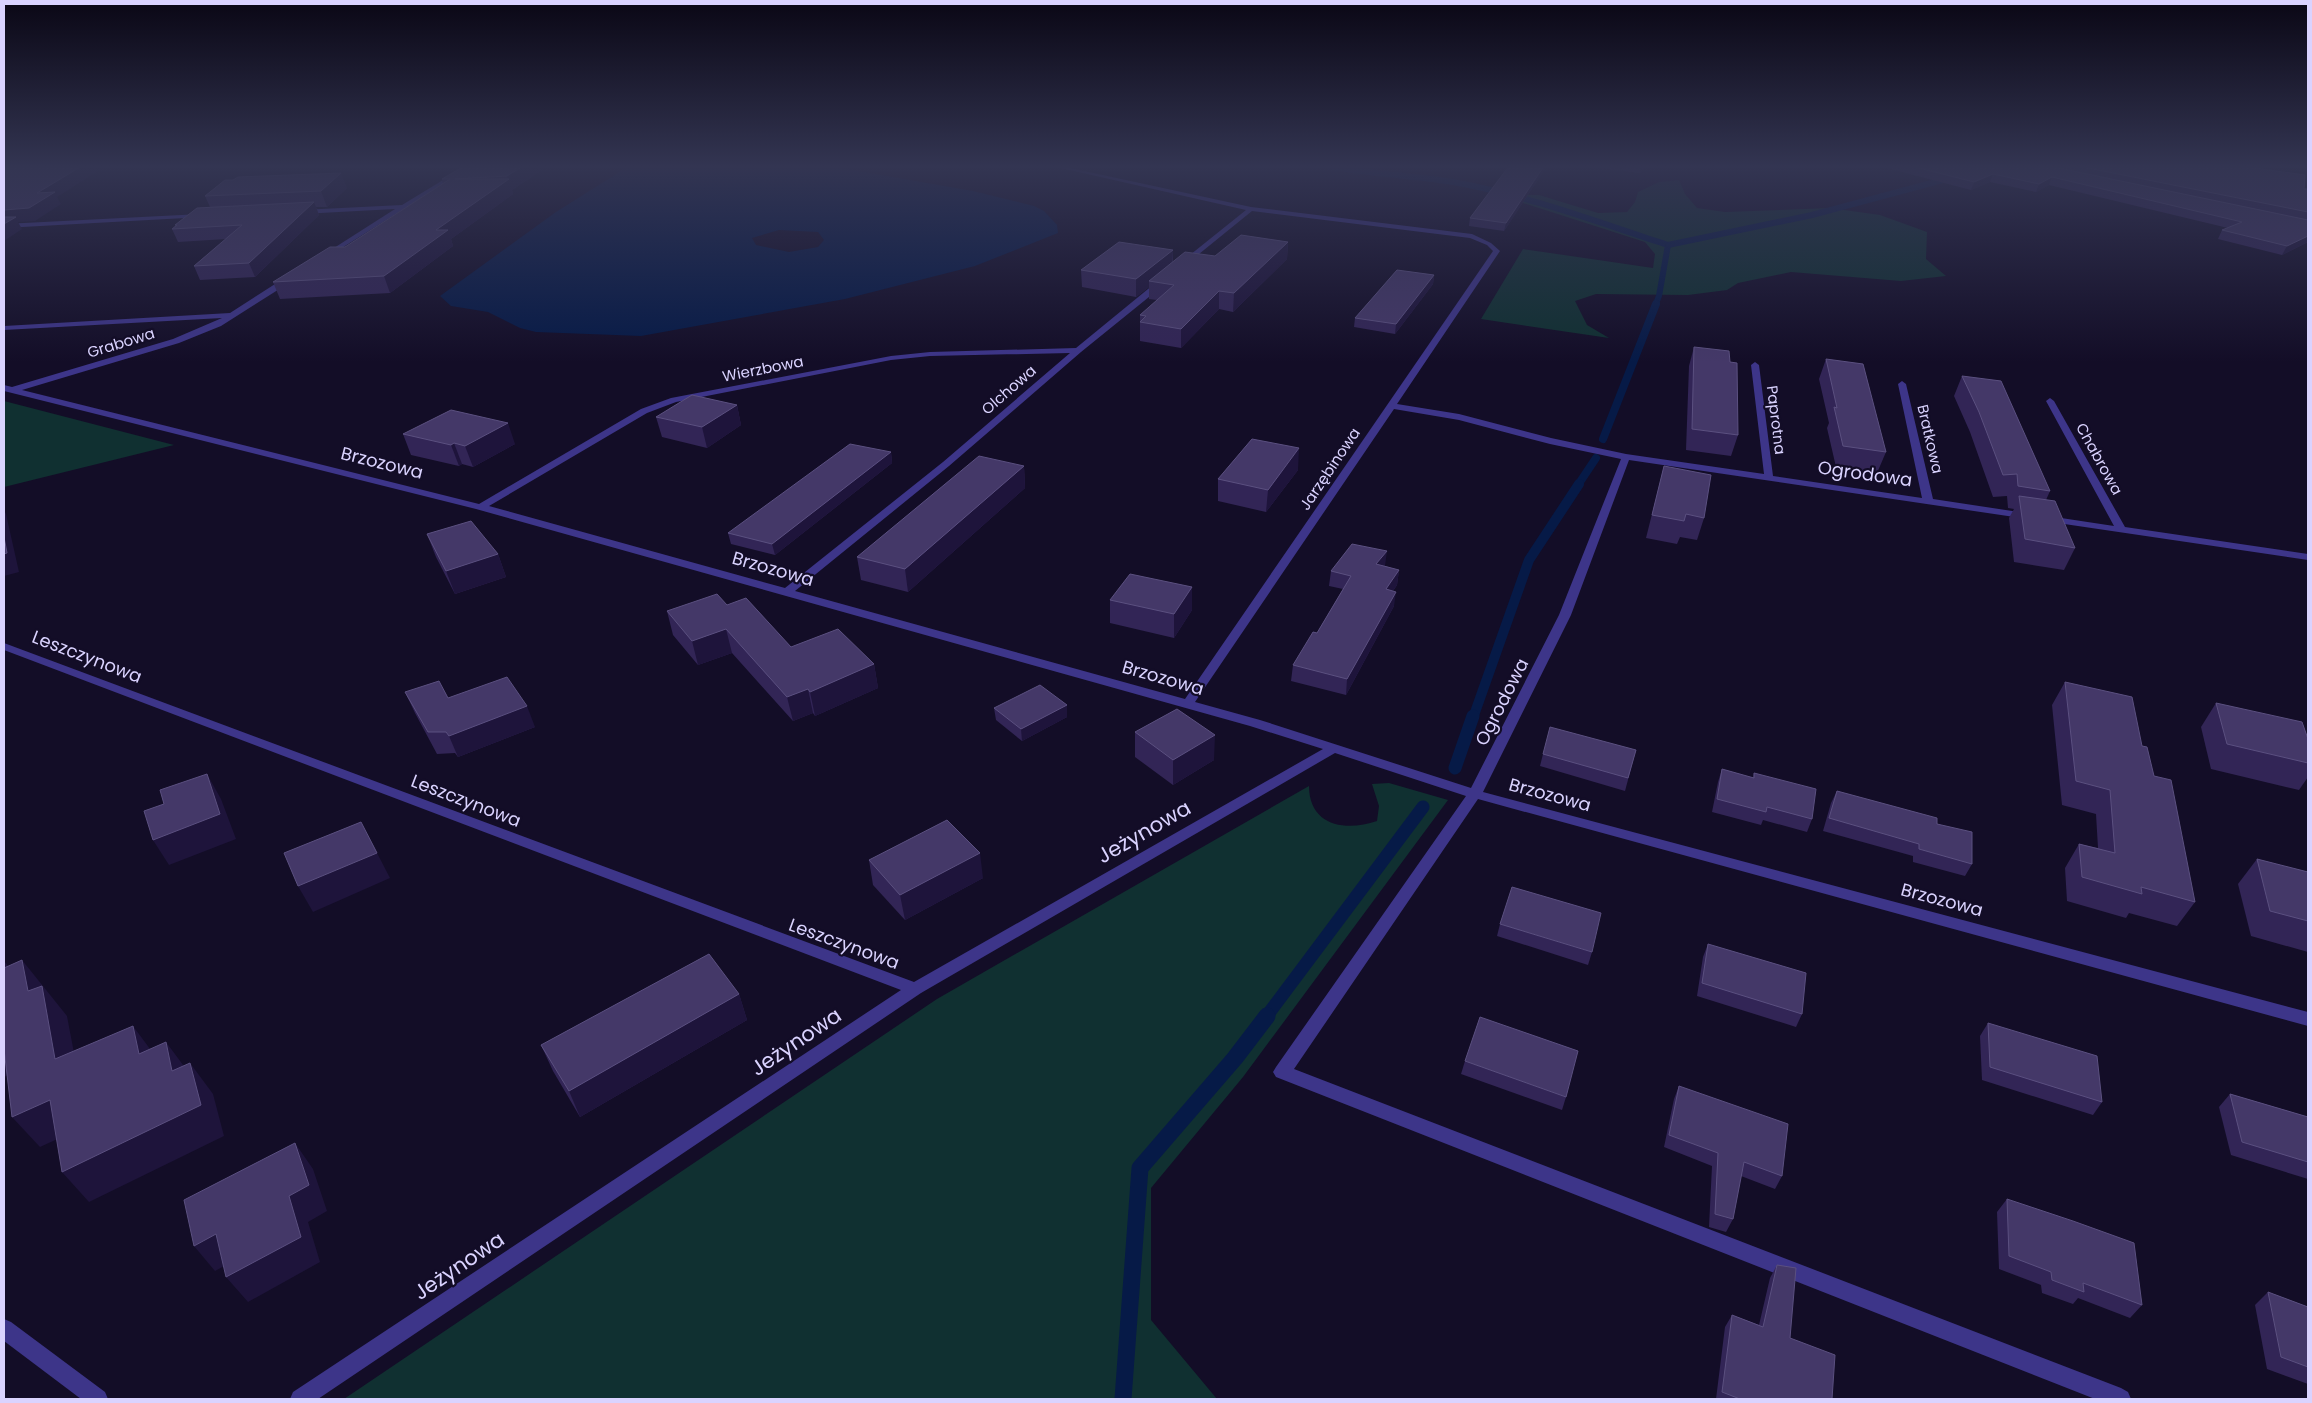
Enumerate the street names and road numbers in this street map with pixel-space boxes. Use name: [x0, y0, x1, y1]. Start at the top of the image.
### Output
street label: Grabowa: [85, 322, 157, 363]
street label: Wierzbowa: [721, 350, 805, 387]
street label: Olchowa: [977, 360, 1041, 419]
street label: Paprotna: [1762, 384, 1791, 456]
street label: Bratkowa: [1912, 402, 1949, 475]
street label: Chabrowa: [2071, 419, 2128, 498]
street label: Jarzębinowa: [1294, 423, 1365, 514]
street label: Brzozowa: [338, 440, 426, 485]
street label: Ogrodowa: [1816, 455, 1914, 493]
street label: Brzozowa: [729, 545, 817, 592]
street label: Leszczynowa: [29, 624, 146, 689]
street label: Brzozowa: [1119, 654, 1207, 701]
street label: Ogrodowa: [1469, 654, 1534, 750]
street label: Leszczynowa: [408, 768, 525, 833]
street label: Brzozowa: [1506, 772, 1594, 817]
street label: Jeżynowa: [1092, 793, 1196, 870]
street label: Brzozowa: [1898, 877, 1986, 922]
street label: Leszczynowa: [786, 912, 903, 975]
street label: Jeżynowa: [745, 1001, 847, 1083]
street label: Jeżynowa: [408, 1225, 510, 1307]

